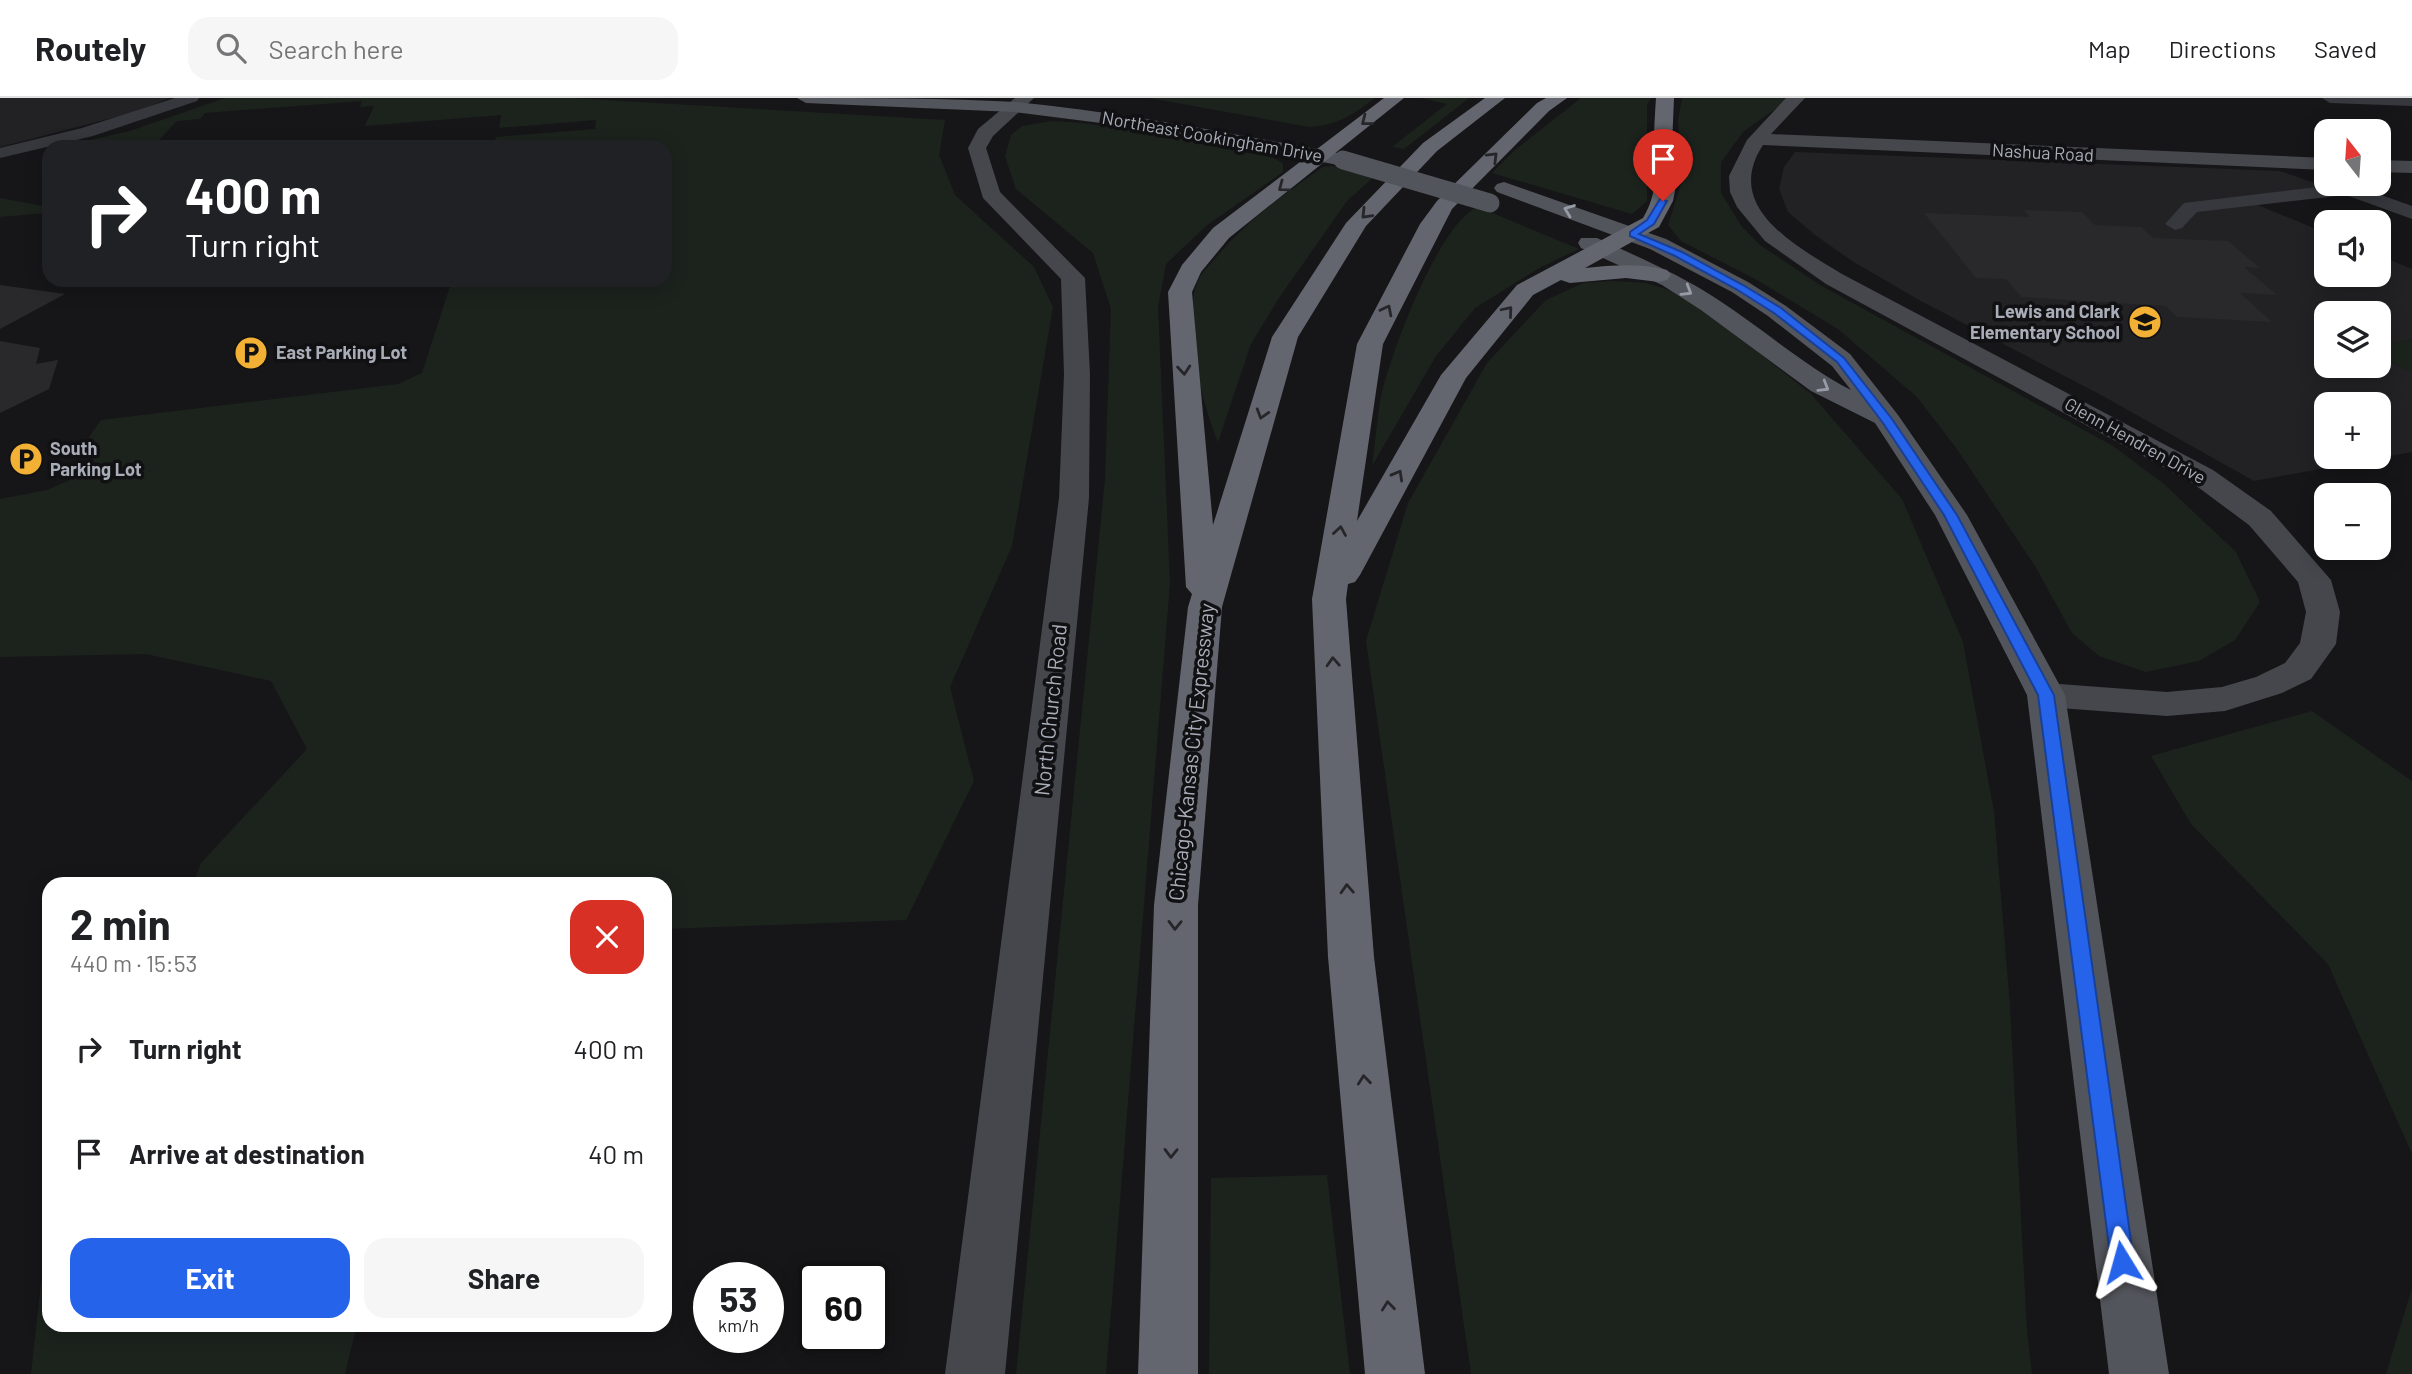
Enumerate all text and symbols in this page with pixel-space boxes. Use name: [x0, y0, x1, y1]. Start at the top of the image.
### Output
search box: [188, 17, 678, 80]
text: Routely: [35, 28, 146, 68]
icon: search: [212, 29, 250, 67]
text: Search here: [268, 33, 404, 64]
text: Map: [2088, 34, 2131, 63]
text: Directions: [2169, 34, 2276, 63]
text: Saved: [2314, 34, 2377, 63]
street label: Northeast Cookingham Drive: [1100, 106, 1324, 166]
one-way arrow: [1361, 112, 1373, 125]
north arrow: [2314, 119, 2390, 196]
map controls: [2314, 119, 2391, 560]
pin: [1633, 129, 1693, 201]
street label: Nashua Road: [1992, 138, 2095, 166]
icon: arrive: [1644, 140, 1682, 178]
one-way arrow: [1484, 153, 1497, 166]
text: 400 m: [185, 165, 321, 224]
icon: right: [70, 168, 161, 259]
one-way arrow: [1278, 178, 1291, 191]
one-way arrow: [1563, 204, 1576, 218]
one-way arrow: [1362, 206, 1374, 219]
button: sound: [2314, 210, 2391, 287]
text: Turn right: [185, 225, 320, 263]
one-way arrow: [1679, 282, 1692, 295]
place label: Lewis and Clark Elementary School: [1970, 300, 2120, 343]
button: layers: [2314, 301, 2391, 378]
school or university icon: Lewis and Clark Elementary School: [2126, 303, 2164, 341]
one-way arrow: [1379, 305, 1392, 318]
one-way arrow: [1499, 307, 1512, 319]
parking icon: East Parking Lot: [232, 334, 270, 372]
place label: East Parking Lot: [276, 341, 407, 363]
one-way arrow: [1176, 365, 1191, 376]
one-way arrow: [1817, 379, 1830, 392]
street label: Glenn Hendren Drive: [2061, 392, 2210, 488]
button: +: [2314, 392, 2391, 469]
one-way arrow: [1256, 407, 1271, 419]
place label: South Parking Lot: [50, 437, 142, 480]
parking icon: South Parking Lot: [7, 440, 45, 478]
one-way arrow: [1390, 470, 1403, 482]
button: −: [2314, 483, 2391, 560]
one-way arrow: [1332, 526, 1347, 537]
street label: Chicago-Kansas City Expressway: [1162, 602, 1219, 902]
street label: North Church Road: [1028, 623, 1071, 797]
one-way arrow: [1326, 656, 1341, 667]
one-way arrow: [1339, 883, 1354, 894]
text: 2 min: [70, 898, 171, 948]
button: close: [570, 900, 644, 974]
one-way arrow: [1168, 920, 1183, 931]
text: 440 m · 15:53: [70, 949, 197, 977]
icon: right: [70, 1030, 108, 1068]
text: Turn right: [129, 1033, 242, 1064]
text: 400 m: [574, 1033, 644, 1064]
one-way arrow: [1357, 1074, 1372, 1085]
icon: arrive: [70, 1135, 108, 1173]
text: Arrive at destination: [129, 1138, 365, 1169]
text: 40 m: [588, 1138, 644, 1169]
one-way arrow: [1164, 1147, 1179, 1158]
position arrow: [2085, 1225, 2159, 1299]
button: Exit: [70, 1238, 350, 1318]
button: Share: [364, 1238, 644, 1318]
speed limit sign: 60: [798, 1262, 889, 1353]
text: 53: [720, 1277, 757, 1319]
one-way arrow: [1381, 1300, 1396, 1311]
text: km/h: [718, 1314, 759, 1336]

